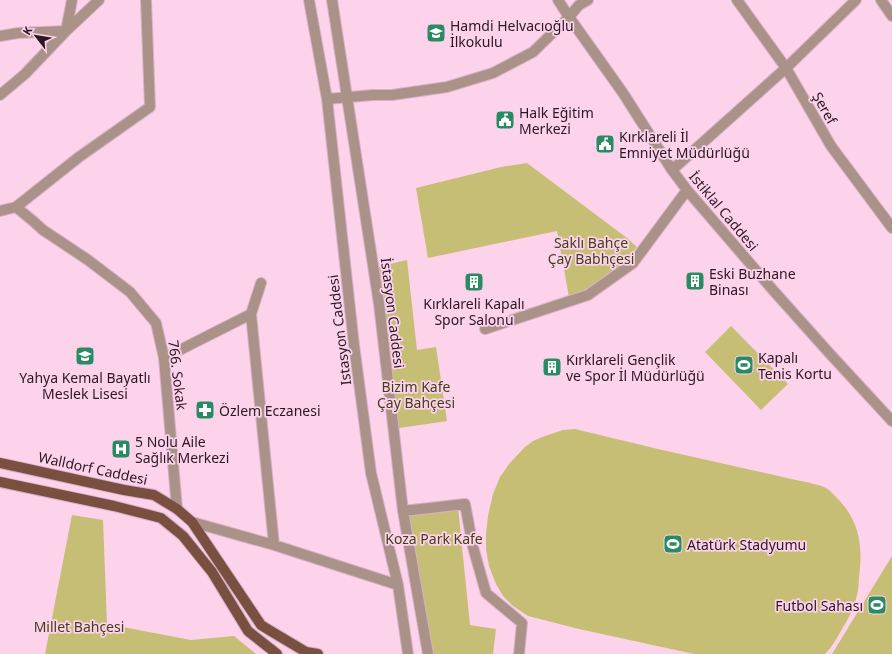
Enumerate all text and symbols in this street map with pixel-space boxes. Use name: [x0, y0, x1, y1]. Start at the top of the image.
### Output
north arrow: [16, 16, 56, 56]
place label: Hamdi Helvacıoğlu İlkokulu: [450, 16, 574, 51]
school or university icon: Hamdi Helvacıoğlu İlkokulu: [425, 22, 447, 44]
text: K: [19, 23, 36, 38]
street label: Şeref: [808, 89, 842, 128]
place label: Halk Eğitim Merkezi: [519, 103, 594, 138]
public building icon: Halk Eğitim Merkezi: [494, 109, 516, 131]
place label: Kırklareli İl Emniyet Müdürlüğü: [619, 127, 750, 162]
public building icon: Kırklareli İl Emniyet Müdürlüğü: [594, 133, 616, 155]
street label: İstiklal Caddesi: [685, 167, 763, 255]
park label: Saklı Bahçe Çay Babhçesi: [548, 233, 634, 268]
street label: İstasyon Caddesi: [377, 257, 409, 369]
place label: Eski Buzhane Binası: [709, 264, 796, 299]
building icon: Eski Buzhane Binası: [684, 270, 706, 292]
building icon: Kırklareli Kapalı Spor Salonu: [463, 271, 485, 293]
street label: Istasyon Caddesi: [323, 274, 355, 386]
place label: Kırklareli Kapalı Spor Salonu: [423, 294, 525, 329]
street label: 766. Sokak: [164, 339, 192, 412]
school or university icon: Yahya Kemal Bayatlı Meslek Lisesi: [74, 345, 96, 367]
place label: Kapalı Tenis Kortu: [758, 348, 832, 383]
place label: Kırklareli Gençlik ve Spor İl Müdürlüğü: [566, 350, 705, 385]
sports icon: Kapalı Tenis Kortu: [733, 354, 755, 376]
building icon: Kırklareli Gençlik ve Spor İl Müdürlüğü: [541, 356, 563, 378]
place label: Yahya Kemal Bayatlı Meslek Lisesi: [19, 368, 151, 403]
park label: Bizim Kafe Çay Bahçesi: [377, 377, 455, 412]
pharmacy icon: Özlem Eczanesi: [194, 399, 216, 421]
place label: Özlem Eczanesi: [219, 401, 321, 420]
place label: 5 Nolu Aile Sağlık Merkezi: [135, 432, 229, 467]
hospital icon: 5 Nolu Aile Sağlık Merkezi: [110, 438, 132, 460]
street label: Walldorf Caddesi: [37, 447, 149, 489]
park label: Koza Park Kafe: [385, 529, 483, 548]
sports icon: Atatürk Stadyumu: [662, 533, 684, 555]
place label: Atatürk Stadyumu: [687, 535, 806, 554]
sports icon: Futbol Sahası: [866, 594, 888, 616]
place label: Futbol Sahası: [775, 596, 863, 615]
park label: Millet Bahçesi: [34, 617, 124, 636]

